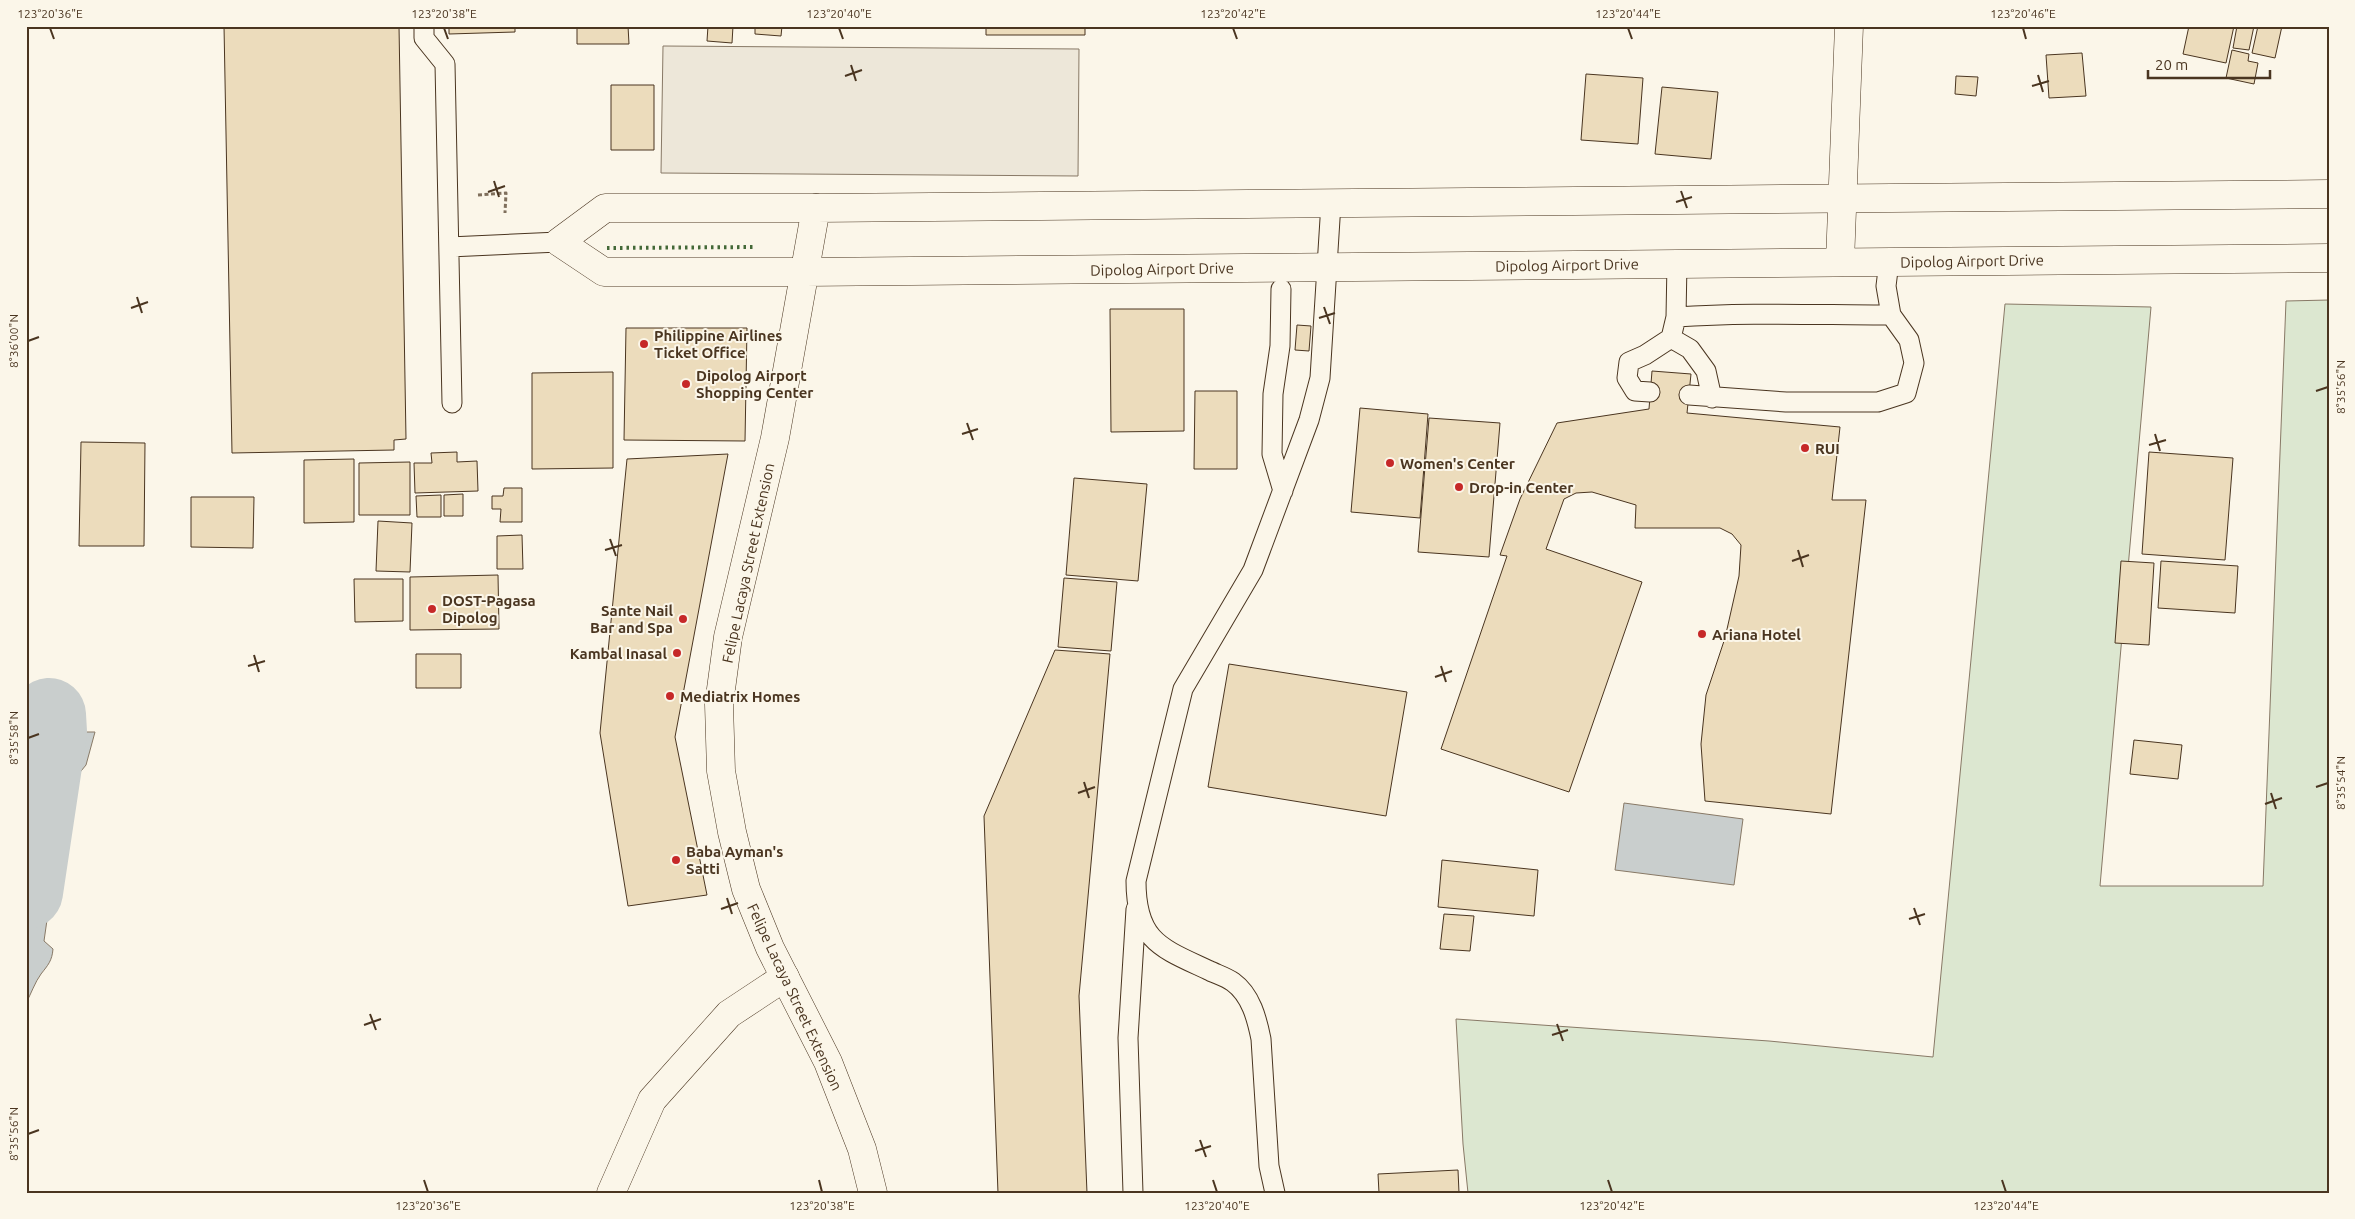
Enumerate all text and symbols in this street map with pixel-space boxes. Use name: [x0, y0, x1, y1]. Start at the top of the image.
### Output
text: 123°20'36"E: [17, 7, 83, 20]
text: 123°20'38"E: [411, 7, 477, 20]
text: 123°20'40"E: [806, 7, 872, 20]
text: 123°20'42"E: [1200, 7, 1266, 20]
text: 123°20'44"E: [1595, 7, 1661, 20]
text: 123°20'46"E: [1990, 7, 2056, 20]
scale bar: [2148, 48, 2270, 80]
text: 20 m: [2155, 56, 2188, 73]
street label: Dipolog Airport Drive: [1900, 251, 2044, 271]
street label: Dipolog Airport Drive: [1495, 255, 1639, 275]
street label: Dipolog Airport Drive: [1090, 259, 1234, 279]
text: 8°36'00"N: [7, 314, 20, 368]
place label: Philippine Airlines Ticket Office: [654, 327, 782, 361]
marker: Philippine Airlines Ticket Office: [638, 338, 650, 350]
text: 8°35'56"N: [2334, 360, 2347, 414]
place label: Dipolog Airport Shopping Center: [696, 367, 814, 401]
marker: Dipolog Airport Shopping Center: [680, 378, 692, 390]
place label: RUI: [1815, 440, 1840, 457]
marker: RUI: [1799, 442, 1811, 454]
place label: Women's Center: [1400, 455, 1516, 472]
marker: Women's Center: [1384, 457, 1396, 469]
street label: Felipe Lacaya Street Extension: [718, 461, 778, 665]
place label: Drop-in Center: [1469, 479, 1574, 496]
marker: Drop-in Center: [1453, 481, 1465, 493]
place label: DOST-Pagasa Dipolog: [442, 592, 536, 626]
place label: Sante Nail Bar and Spa: [590, 602, 673, 636]
marker: DOST-Pagasa Dipolog: [426, 603, 438, 615]
marker: Sante Nail Bar and Spa: [677, 613, 689, 625]
place label: Ariana Hotel: [1712, 626, 1801, 643]
marker: Ariana Hotel: [1696, 628, 1708, 640]
place label: Kambal Inasal: [570, 645, 667, 662]
marker: Kambal Inasal: [671, 647, 683, 659]
place label: Mediatrix Homes: [680, 688, 800, 705]
marker: Mediatrix Homes: [664, 690, 676, 702]
text: 8°35'58"N: [7, 711, 20, 765]
text: 8°35'54"N: [2334, 756, 2347, 810]
place label: Baba Ayman's Satti: [686, 843, 783, 877]
marker: Baba Ayman's Satti: [670, 854, 682, 866]
street label: Felipe Lacaya Street Extension: [744, 901, 846, 1093]
text: 8°35'56"N: [7, 1107, 20, 1161]
text: 123°20'36"E: [395, 1199, 461, 1212]
text: 123°20'38"E: [789, 1199, 855, 1212]
text: 123°20'40"E: [1184, 1199, 1250, 1212]
text: 123°20'42"E: [1579, 1199, 1645, 1212]
text: 123°20'44"E: [1973, 1199, 2039, 1212]

